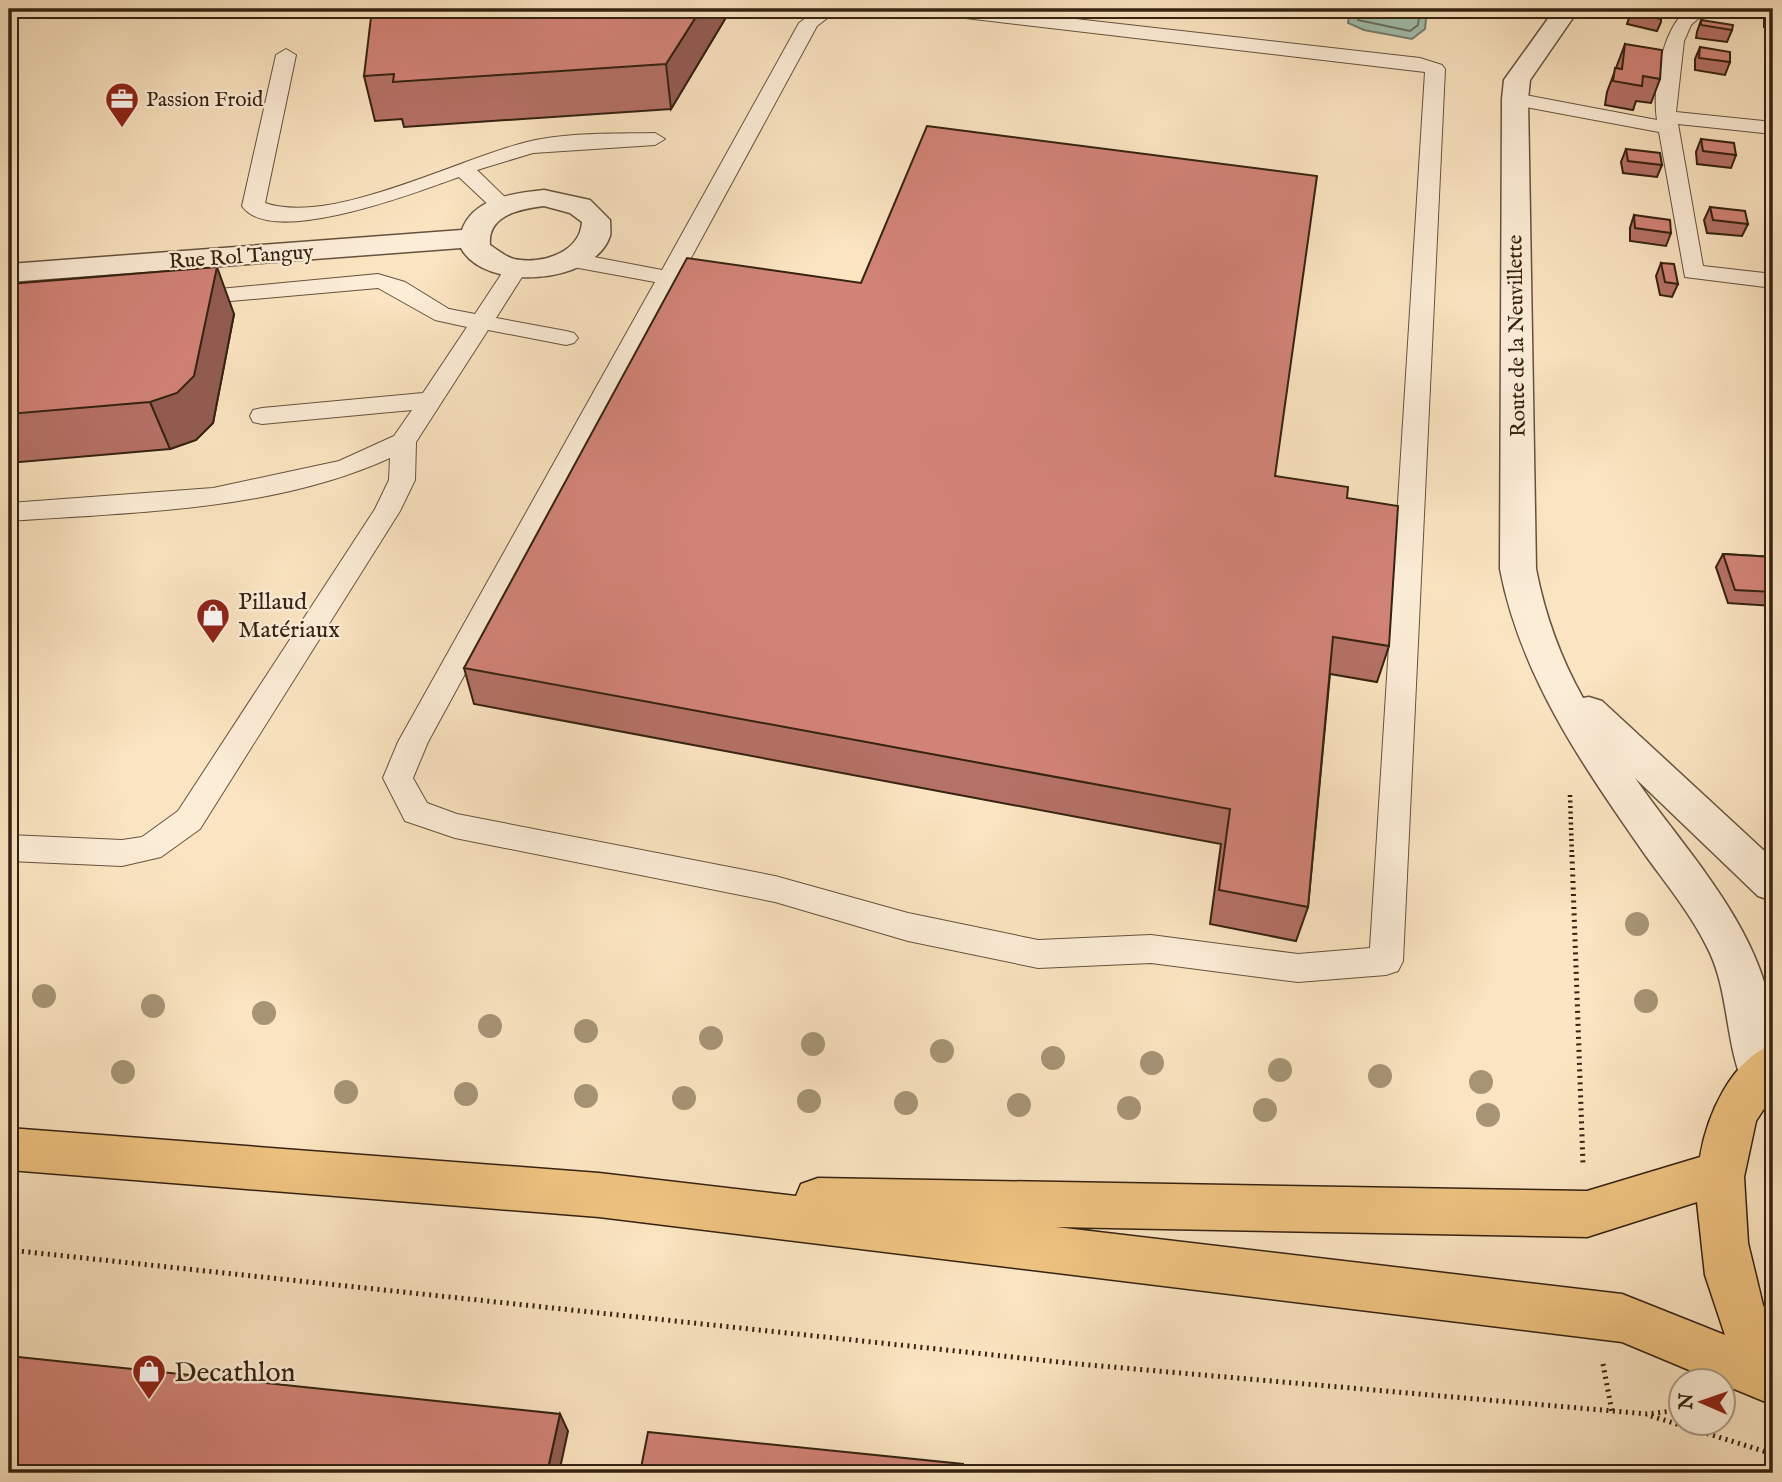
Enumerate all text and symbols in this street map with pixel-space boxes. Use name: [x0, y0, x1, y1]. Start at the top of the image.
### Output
office icon: Passion Froid: [103, 80, 141, 129]
place label: Passion Froid: [146, 87, 264, 114]
street label: Route de la Neuvillette: [1502, 234, 1533, 437]
street label: Rue Rol Tanguy: [168, 239, 315, 276]
place label: Pillaud Matériaux: [238, 587, 340, 646]
shop icon: Pillaud Matériaux: [194, 596, 232, 645]
shop icon: Decathlon: [130, 1352, 168, 1401]
place label: Decathlon: [174, 1356, 295, 1391]
north arrow: [1666, 1366, 1736, 1436]
text: N: [1675, 1392, 1699, 1411]

